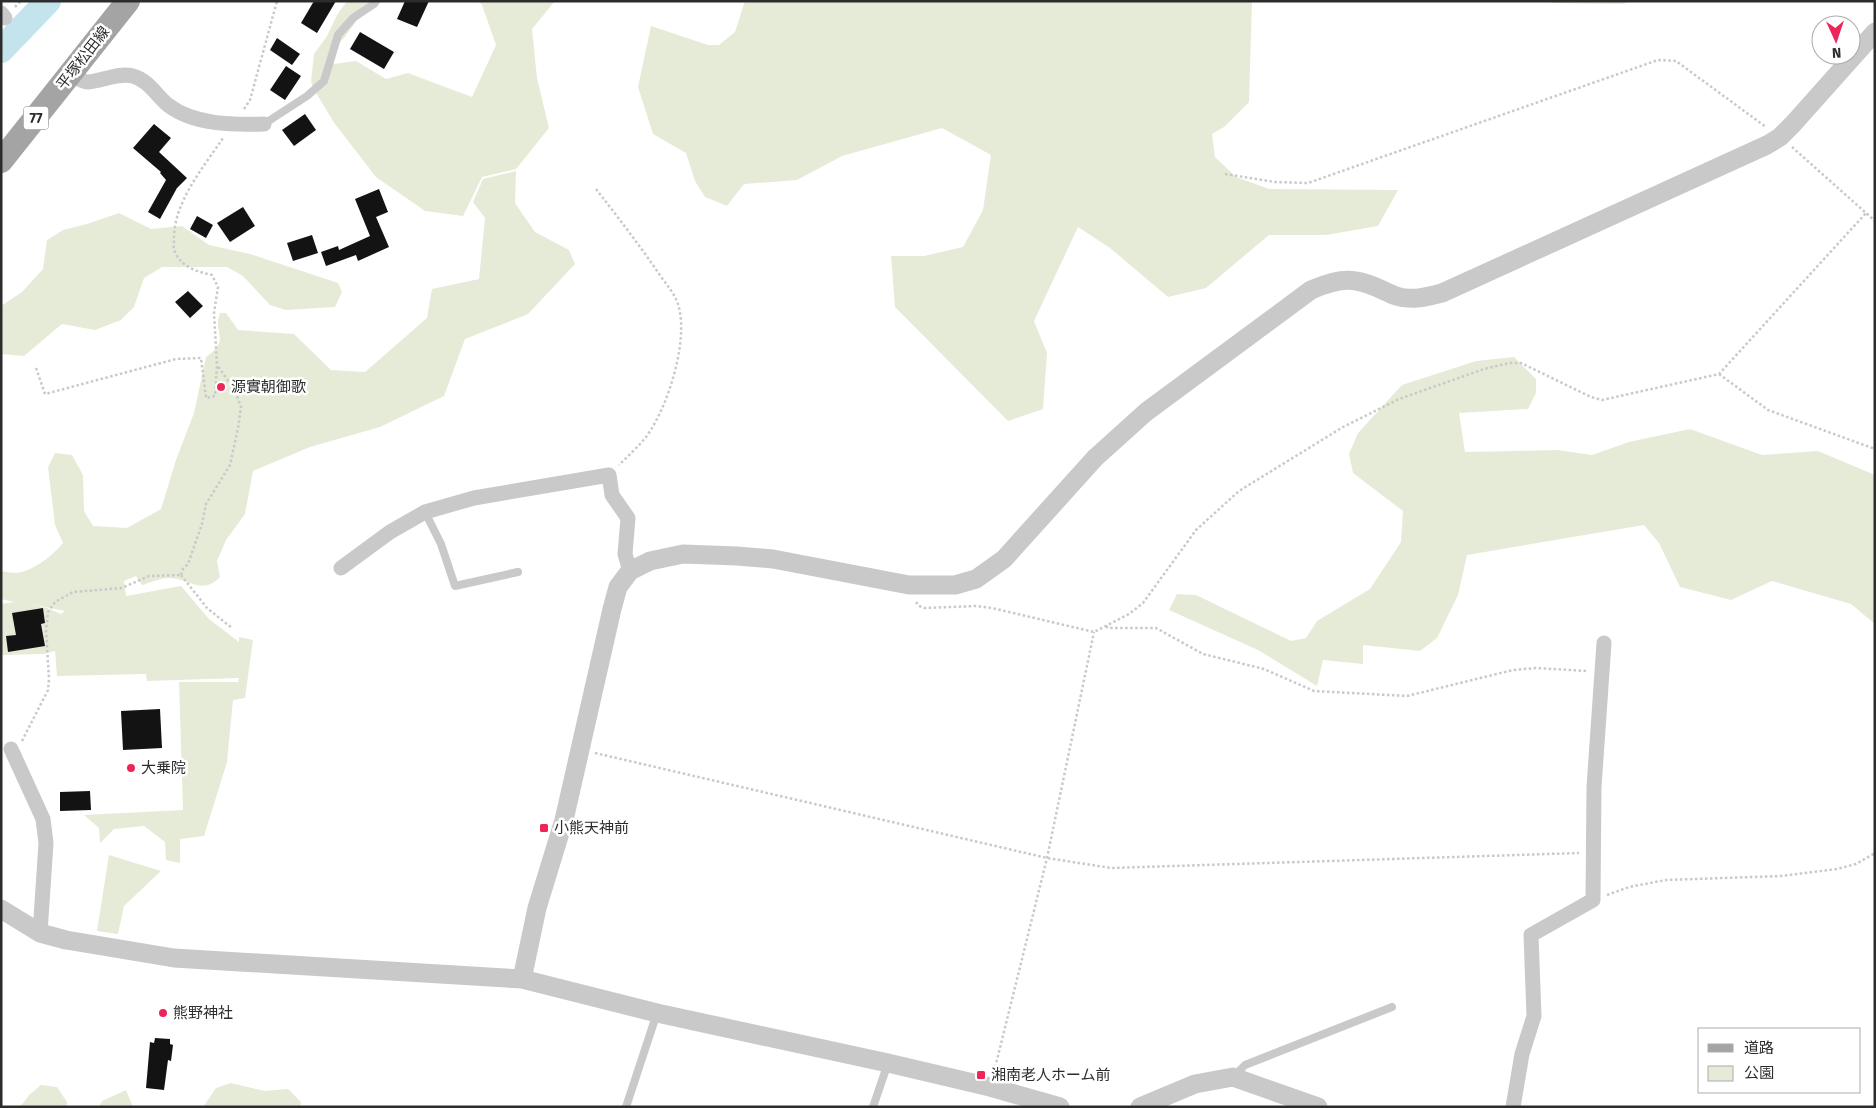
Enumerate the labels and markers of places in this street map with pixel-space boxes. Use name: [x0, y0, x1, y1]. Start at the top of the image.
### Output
place label: 源實朝御歌: [231, 378, 306, 396]
marker: 源實朝御歌: [215, 381, 227, 393]
place label: 大乗院: [141, 759, 186, 777]
marker: 大乗院: [125, 762, 137, 774]
place label: 小熊天神前: [554, 819, 629, 837]
marker: 小熊天神前: [538, 822, 550, 834]
place label: 熊野神社: [173, 1004, 233, 1022]
marker: 熊野神社: [157, 1007, 169, 1019]
place label: 湘南老人ホーム前: [991, 1066, 1111, 1084]
marker: 湘南老人ホーム前: [975, 1069, 987, 1081]

